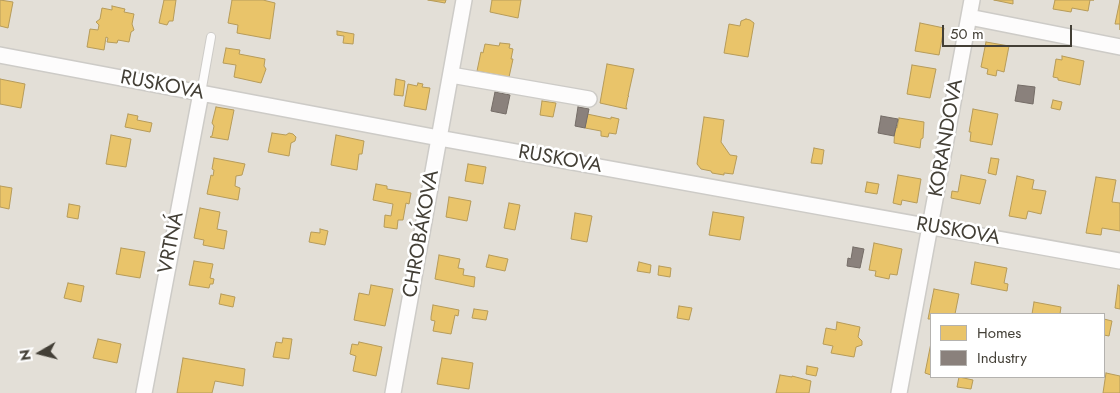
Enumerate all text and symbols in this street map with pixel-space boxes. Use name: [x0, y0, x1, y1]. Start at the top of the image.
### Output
scale bar: [945, 15, 1075, 47]
text: 50 m: [950, 23, 984, 45]
street label: RUSKOVA: [118, 66, 206, 106]
street label: KORANDOVA: [925, 77, 969, 199]
street label: RUSKOVA: [516, 141, 604, 179]
street label: CHROBÁKOVA: [399, 168, 445, 300]
street label: VRTNÁ: [154, 210, 190, 276]
street label: RUSKOVA: [914, 213, 1002, 251]
legend: [930, 313, 1105, 378]
text: Homes: [977, 322, 1021, 344]
north arrow: [15, 328, 65, 378]
text: Industry: [977, 347, 1027, 369]
text: N: [14, 348, 36, 362]

